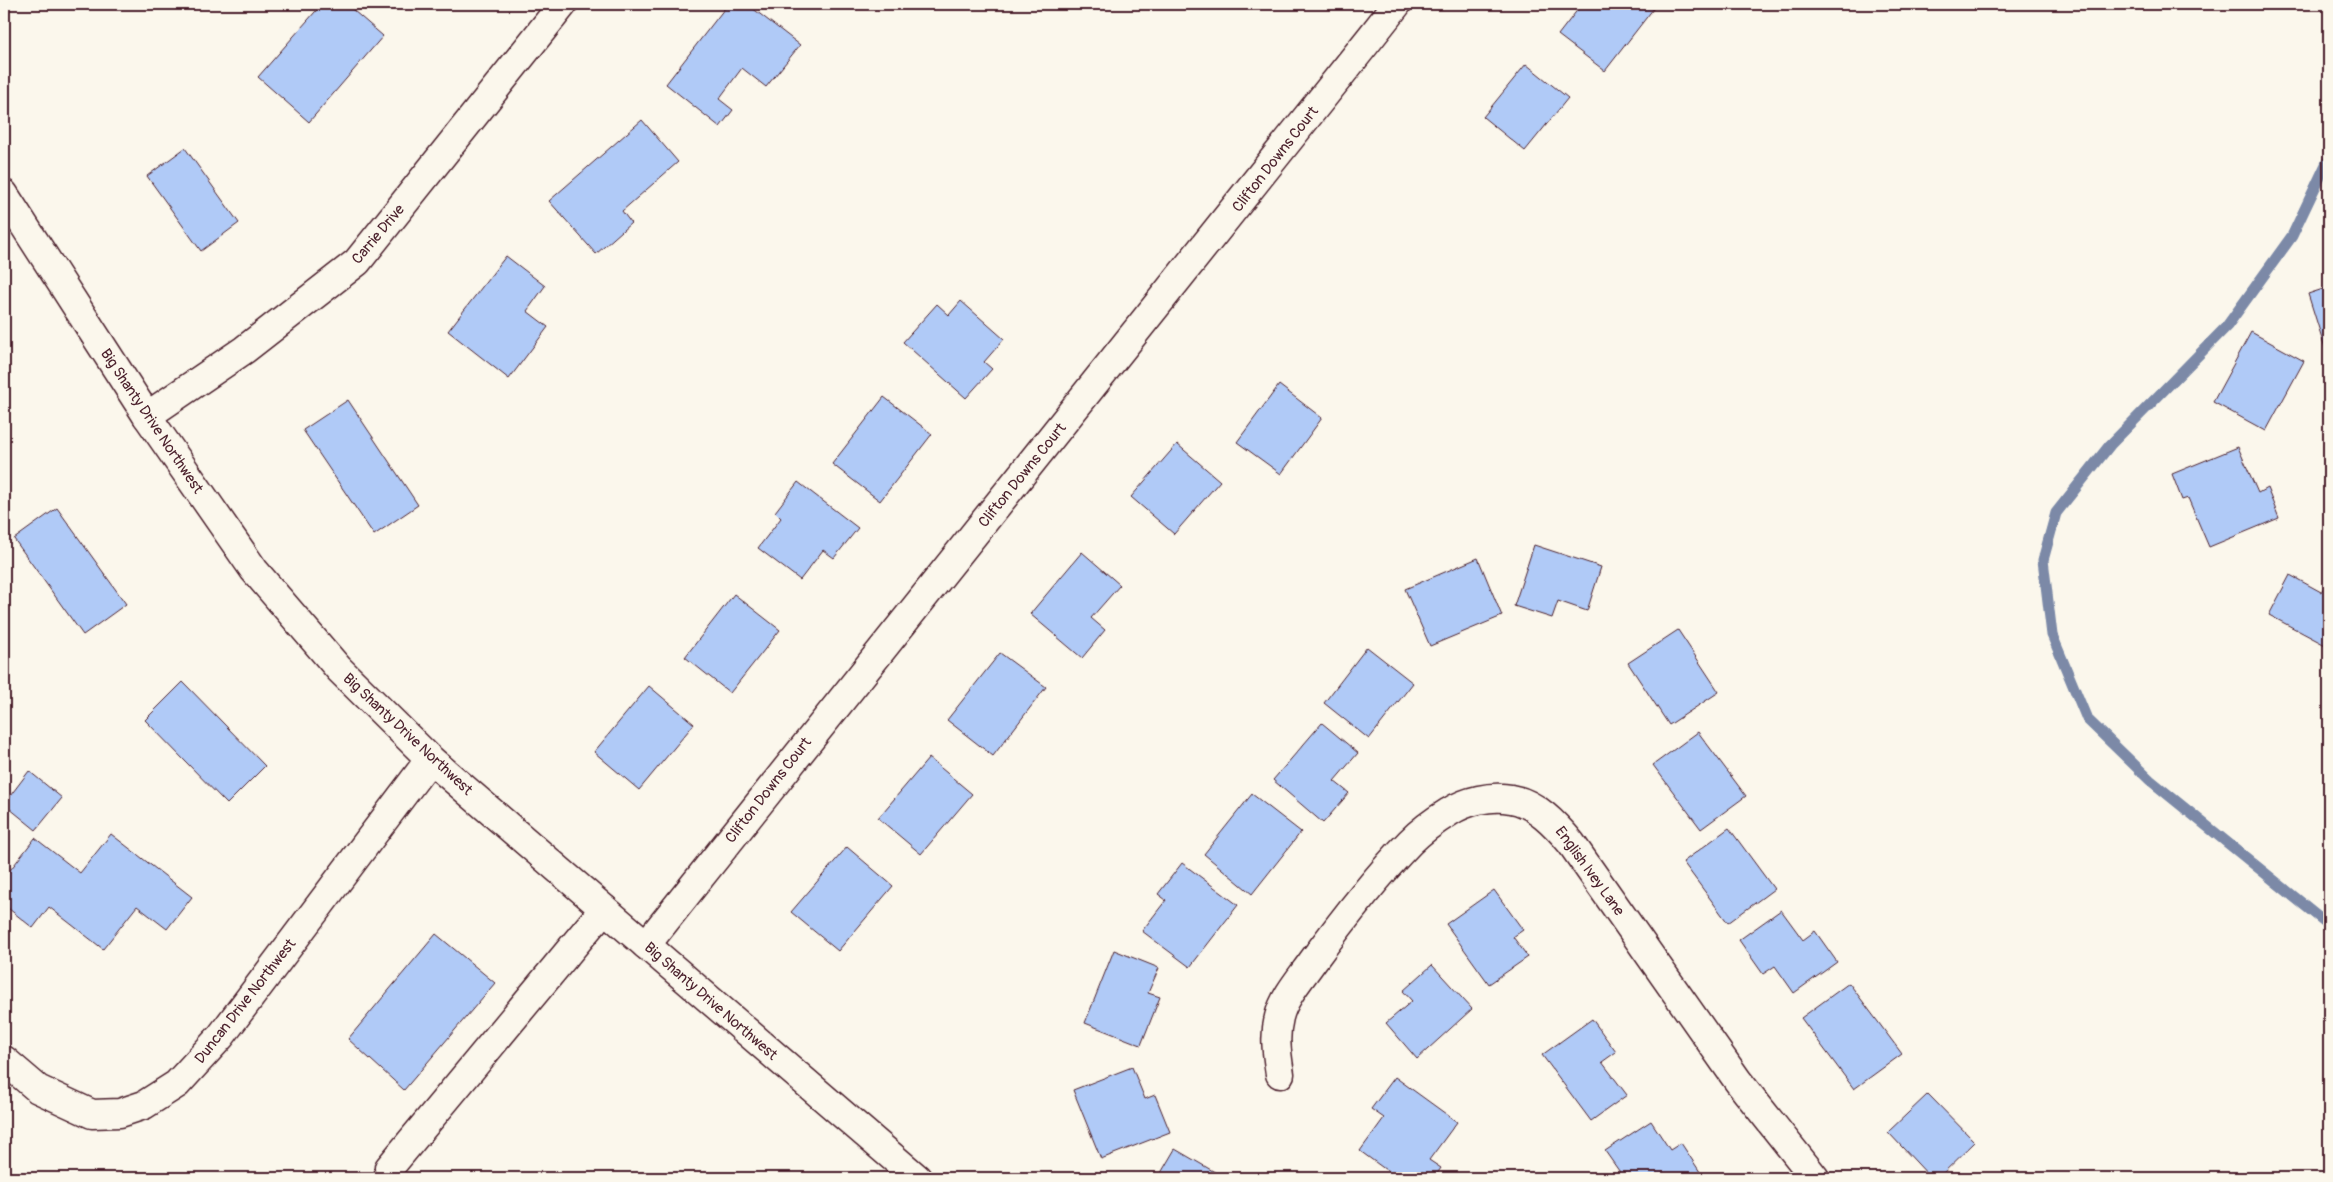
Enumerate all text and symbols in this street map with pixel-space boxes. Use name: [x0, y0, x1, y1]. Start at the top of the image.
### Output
street label: Clifton Downs Court: [1228, 102, 1323, 216]
street label: Carrie Drive: [348, 200, 409, 268]
street label: Big Shanty Drive Northwest: [96, 345, 208, 498]
street label: Clifton Downs Court: [974, 418, 1071, 531]
street label: Big Shanty Drive Northwest: [339, 669, 477, 800]
street label: Clifton Downs Court: [721, 733, 816, 847]
street label: English Ivey Lane: [1551, 823, 1629, 920]
street label: Duncan Drive Northwest: [191, 934, 301, 1068]
street label: Big Shanty Drive Northwest: [640, 938, 782, 1065]

